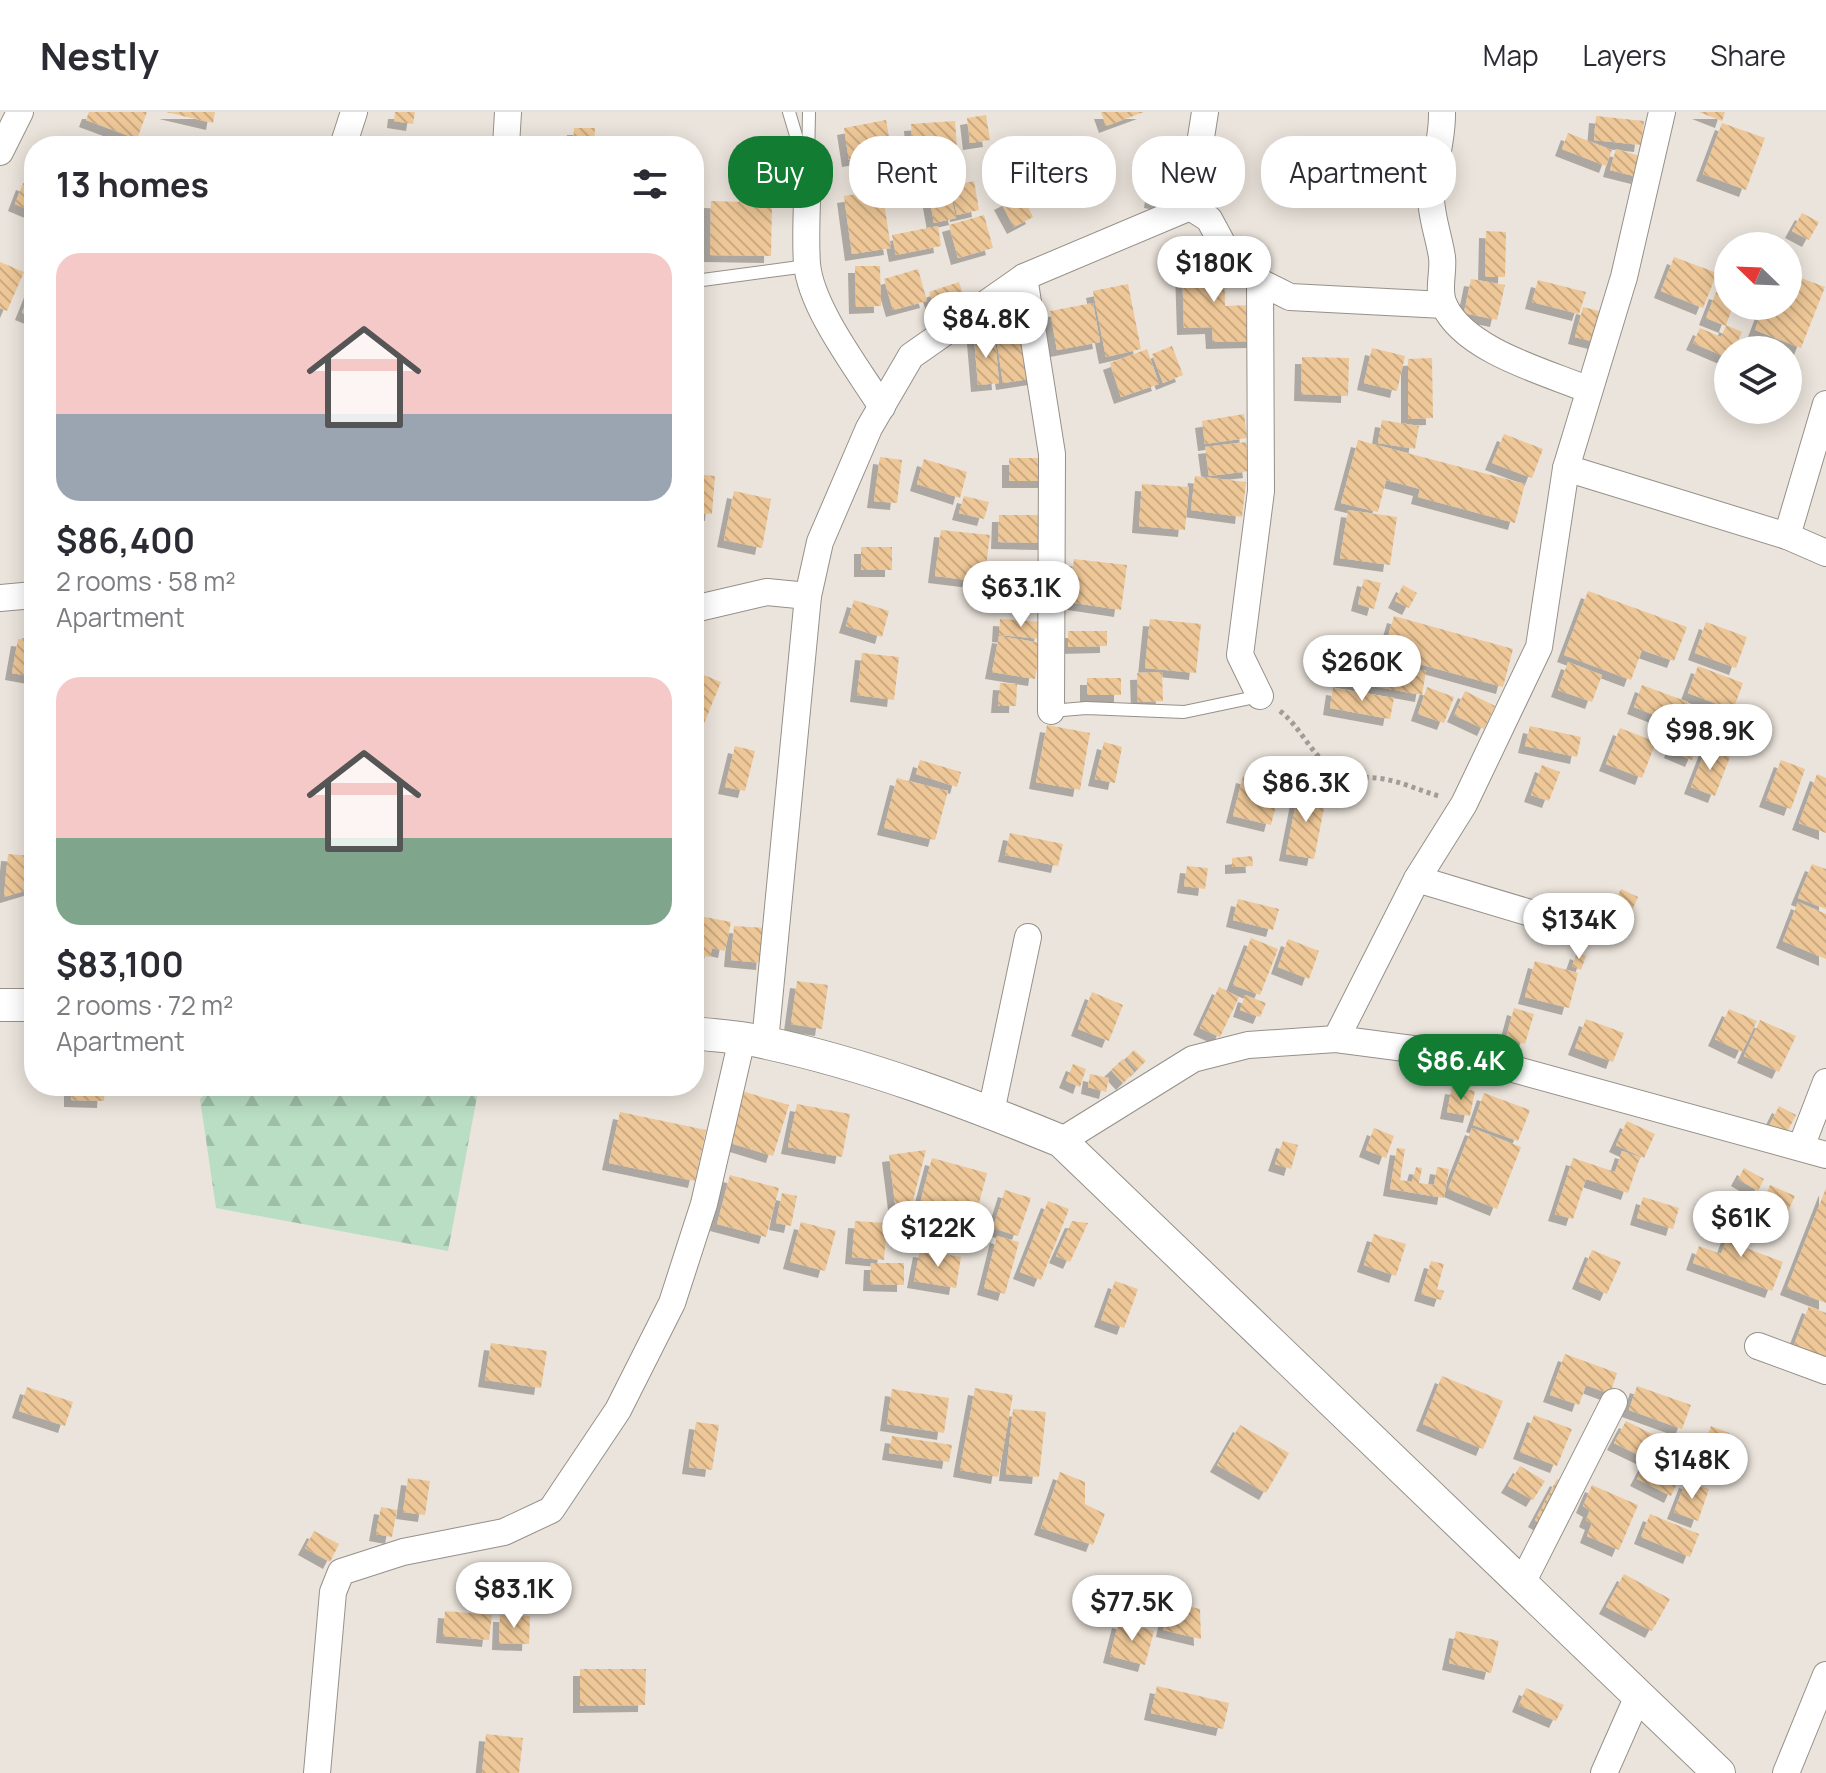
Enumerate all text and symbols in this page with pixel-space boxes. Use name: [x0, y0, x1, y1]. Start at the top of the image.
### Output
text: Nestly: [40, 29, 159, 81]
text: Map: [1483, 36, 1539, 74]
text: Layers: [1583, 36, 1666, 74]
text: Share: [1710, 36, 1786, 74]
chip: Buy: [728, 136, 833, 208]
chip: Rent: [849, 136, 966, 208]
chip: Filters: [982, 136, 1116, 208]
chip: New: [1132, 136, 1245, 208]
chip: Apartment: [1261, 136, 1456, 208]
text: 13 homes: [56, 161, 209, 207]
icon: filters: [628, 162, 672, 206]
north arrow: [1714, 232, 1802, 320]
map controls: [1714, 232, 1802, 424]
pin: $180K: [1158, 236, 1270, 304]
text: $180K: [1175, 244, 1253, 280]
pin: $84.8K: [921, 292, 1051, 360]
text: $84.8K: [942, 300, 1030, 336]
icon: home: [292, 305, 436, 449]
button: layers: [1714, 336, 1802, 424]
text: $86,400: [56, 517, 195, 563]
pin: $63.1K: [956, 561, 1086, 629]
text: 2 rooms · 58 m²: [56, 563, 236, 599]
text: $63.1K: [981, 569, 1061, 605]
text: Apartment: [56, 599, 185, 635]
pin: $260K: [1306, 635, 1418, 703]
text: $260K: [1321, 643, 1403, 679]
pin: $98.9K: [1645, 704, 1775, 772]
text: $98.9K: [1665, 712, 1755, 748]
icon: home: [292, 729, 436, 873]
pin: $86.3K: [1241, 756, 1371, 824]
text: $86.3K: [1262, 764, 1350, 800]
pin: $134K: [1523, 893, 1635, 961]
text: $134K: [1541, 901, 1617, 937]
text: $83,100: [56, 941, 184, 987]
text: 2 rooms · 72 m²: [56, 987, 233, 1023]
text: Apartment: [56, 1023, 185, 1059]
pin: $86.4K: [1396, 1034, 1526, 1102]
text: $86.4K: [1417, 1042, 1505, 1078]
pin: $61K: [1694, 1191, 1788, 1259]
text: $61K: [1711, 1199, 1771, 1235]
pin: $122K: [882, 1201, 994, 1269]
text: $122K: [900, 1209, 976, 1245]
pin: $148K: [1636, 1433, 1748, 1501]
text: $148K: [1654, 1441, 1730, 1477]
pin: $83.1K: [449, 1562, 579, 1630]
text: $83.1K: [474, 1570, 554, 1606]
pin: $77.5K: [1067, 1575, 1197, 1643]
text: $77.5K: [1090, 1583, 1174, 1619]

